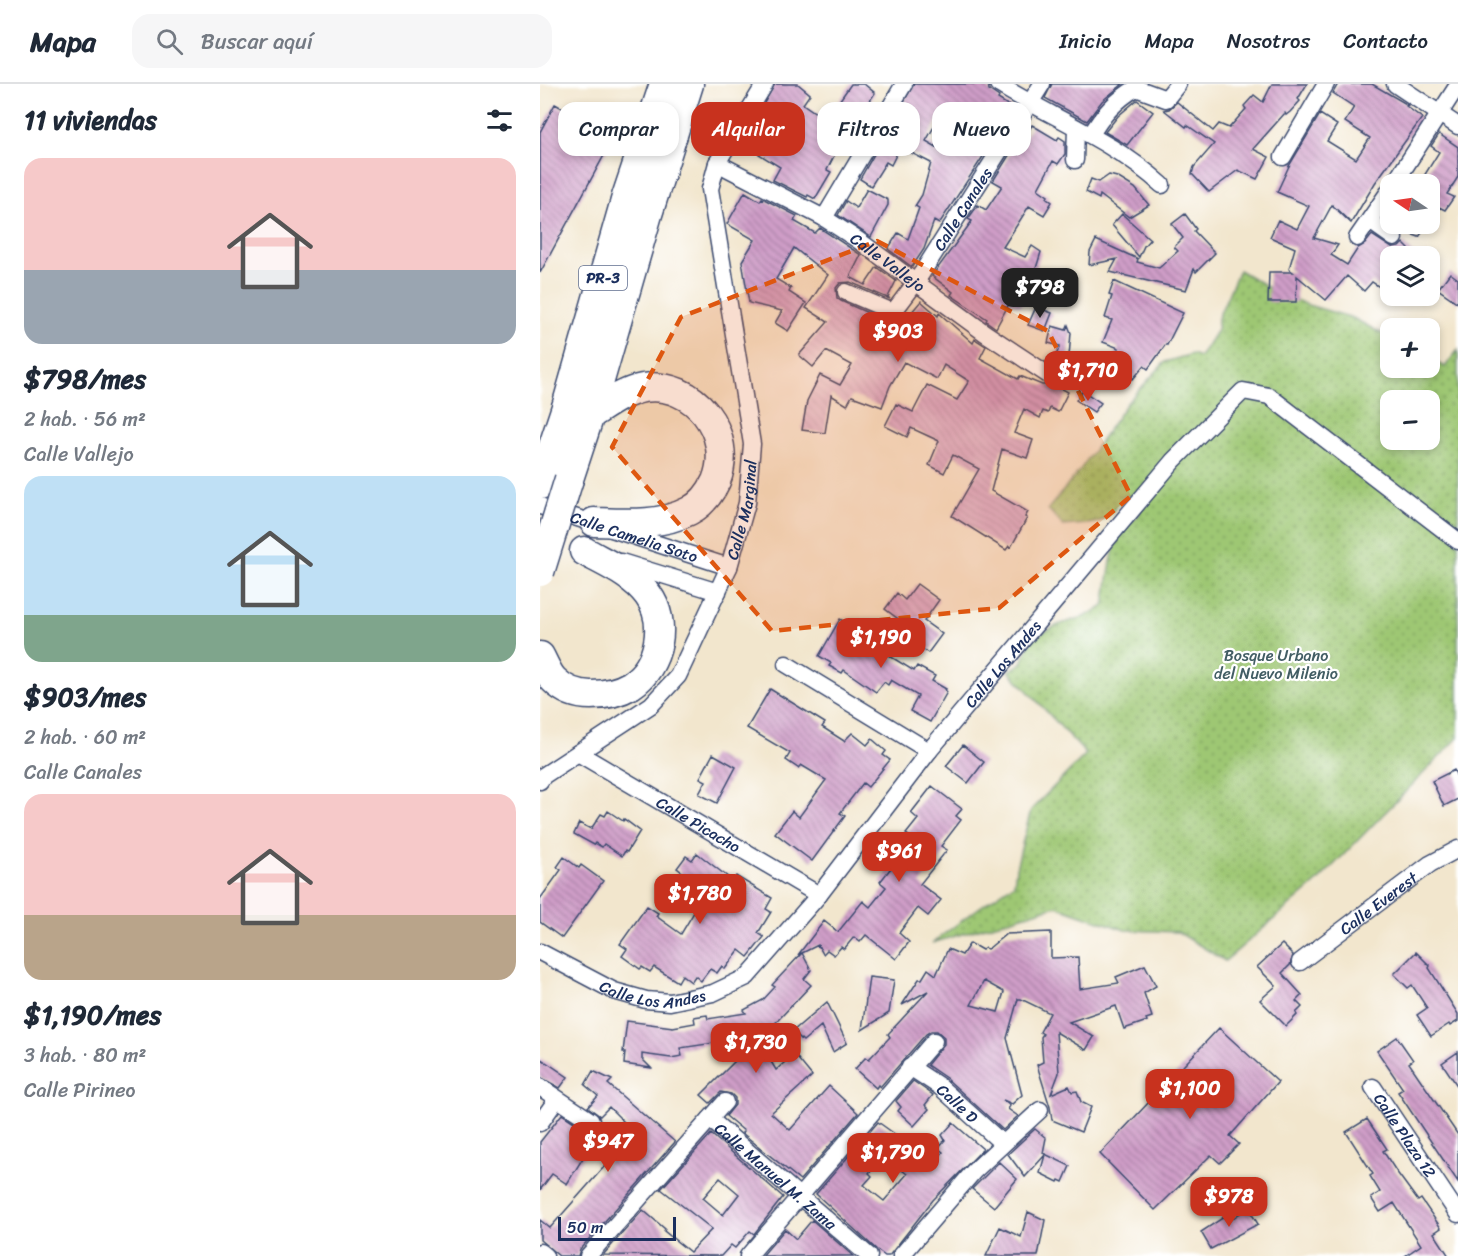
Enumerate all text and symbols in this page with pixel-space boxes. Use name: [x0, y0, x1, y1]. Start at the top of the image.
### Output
search box: [132, 14, 552, 68]
text: Mapa: [30, 17, 96, 66]
text: Buscar aquí: [201, 22, 313, 61]
text: Inicio: [1059, 22, 1111, 60]
text: Mapa: [1144, 22, 1194, 60]
text: Nosotros: [1227, 22, 1310, 60]
text: Contacto: [1343, 22, 1428, 60]
icon: search: [153, 25, 186, 58]
text: 11 viviendas: [24, 97, 157, 143]
chip: Comprar: [558, 102, 679, 156]
chip: Alquilar: [691, 102, 805, 156]
chip: Filtros: [817, 102, 920, 156]
chip: Nuevo: [932, 102, 1031, 156]
icon: filters: [483, 104, 516, 137]
street label: Calle Canales: [925, 161, 1000, 257]
north arrow: [1380, 174, 1440, 234]
map controls: [1380, 174, 1440, 450]
icon: home: [216, 197, 324, 305]
street label: Calle Vallejo: [844, 224, 932, 300]
button: layers: [1380, 246, 1440, 306]
road number: PR-3: [579, 266, 627, 290]
pin: $798: [1004, 268, 1076, 319]
text: $798: [1015, 270, 1065, 305]
pin: $903: [862, 312, 934, 363]
text: $903: [873, 314, 923, 349]
button: +: [1380, 318, 1440, 378]
pin: $1,710: [1039, 351, 1137, 402]
text: $1,710: [1058, 353, 1118, 388]
text: $798/mes: [24, 356, 146, 402]
button: −: [1380, 390, 1440, 450]
text: 2 hab. · 56 m²: [24, 402, 146, 437]
text: Calle Vallejo: [24, 437, 134, 472]
street label: Calle Marginal: [717, 458, 765, 563]
street label: Calle Camelia Soto: [567, 502, 702, 571]
icon: home: [216, 515, 324, 623]
street label: Calle Los Andes: [957, 613, 1049, 714]
pin: $1,190: [832, 618, 930, 669]
text: $1,190: [851, 620, 911, 655]
park label: Bosque Urbano del Nuevo Milenio: [1214, 641, 1338, 688]
text: $903/mes: [24, 674, 146, 720]
text: 2 hab. · 60 m²: [24, 720, 146, 755]
text: Calle Canales: [24, 755, 142, 790]
street label: Calle Picacho: [651, 788, 746, 860]
pin: $961: [863, 832, 935, 883]
icon: home: [216, 833, 324, 941]
text: $961: [876, 834, 922, 869]
street label: Calle Everest: [1333, 863, 1424, 942]
pin: $1,780: [651, 874, 749, 925]
text: $1,780: [668, 876, 732, 911]
street label: Calle Los Andes: [594, 971, 709, 1017]
text: $1,190/mes: [24, 992, 161, 1038]
pin: $1,730: [707, 1023, 805, 1074]
text: $1,730: [725, 1025, 787, 1060]
text: 3 hab. · 80 m²: [24, 1038, 146, 1073]
pin: $1,100: [1141, 1069, 1239, 1120]
text: $1,100: [1159, 1071, 1221, 1106]
text: Calle Pirineo: [24, 1073, 135, 1108]
street label: Calle D: [930, 1076, 986, 1131]
street label: Calle Plaza 12: [1366, 1087, 1444, 1184]
street label: Calle Manuel M. Zama: [708, 1114, 845, 1238]
pin: $947: [572, 1122, 644, 1173]
text: $947: [583, 1124, 633, 1159]
pin: $1,790: [844, 1133, 942, 1184]
text: $1,790: [861, 1135, 925, 1170]
pin: $978: [1193, 1177, 1265, 1228]
text: $978: [1204, 1179, 1254, 1214]
text: 50 m: [567, 1213, 603, 1242]
scale bar: [558, 1214, 676, 1242]

